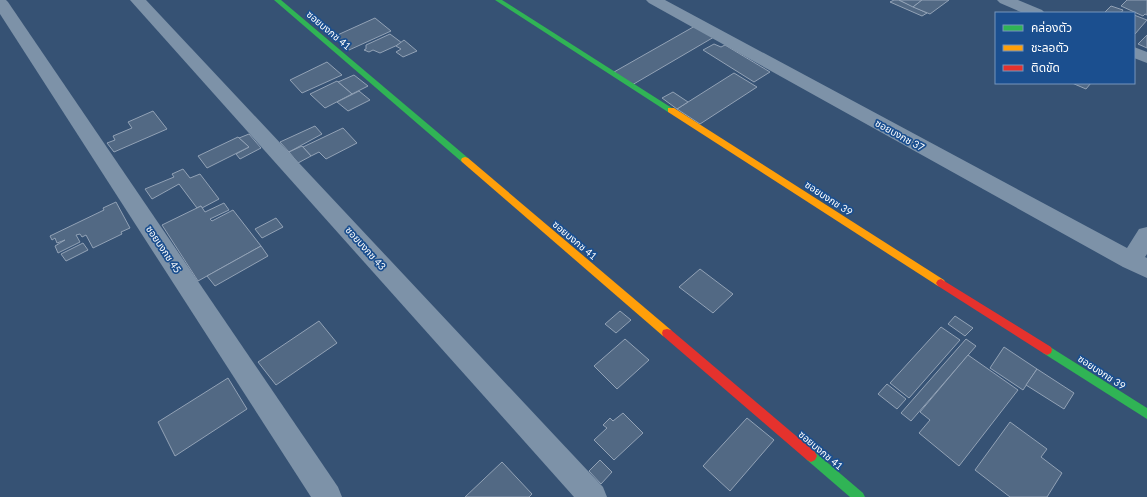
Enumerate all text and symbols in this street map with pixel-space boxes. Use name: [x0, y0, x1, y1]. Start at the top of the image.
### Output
street label: ซอยบงกช 41: [304, 8, 354, 52]
legend: [995, 12, 1135, 84]
text: คล่องตัว: [1031, 20, 1072, 35]
text: ชะลอตัว: [1031, 40, 1069, 55]
text: ติดขัด: [1031, 60, 1060, 75]
street label: ซอยบงกช 37: [873, 117, 927, 154]
street label: ซอยบงกช 39: [803, 178, 855, 218]
street label: ซอยบงกช 41: [550, 218, 600, 262]
street label: ซอยบงกช 45: [144, 223, 184, 275]
street label: ซอยบงกช 43: [343, 224, 389, 272]
street label: ซอยบงกช 39: [1076, 352, 1128, 392]
street label: ซอยบงกช 41: [796, 428, 846, 472]

